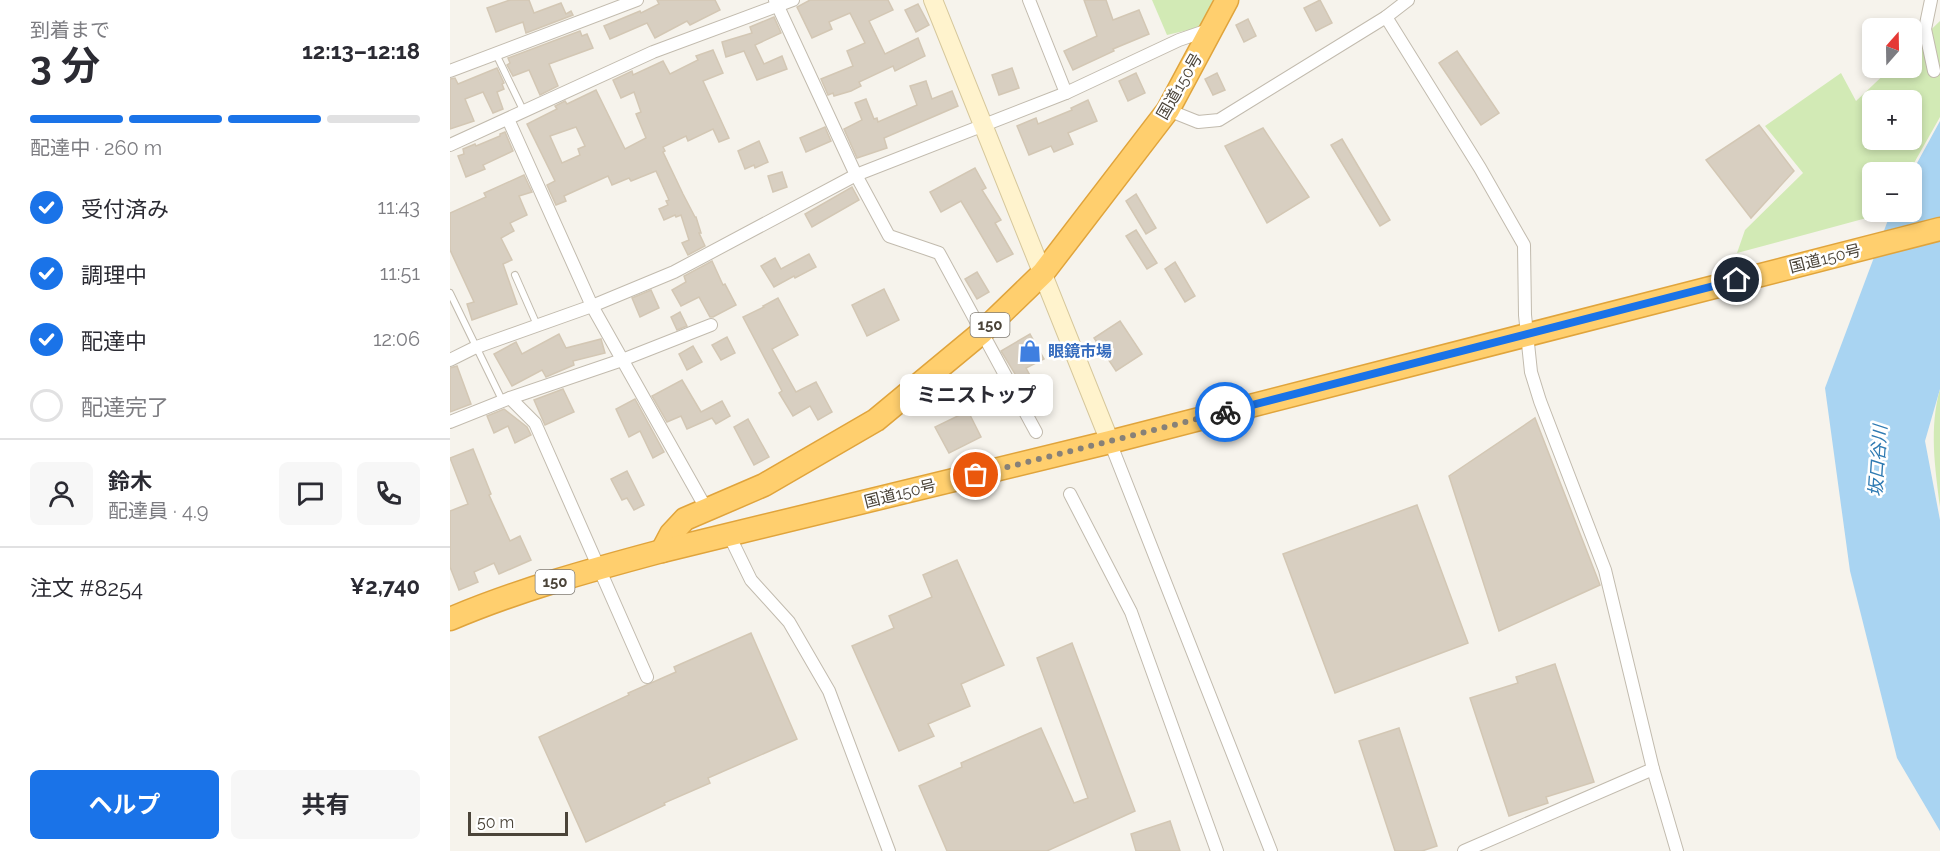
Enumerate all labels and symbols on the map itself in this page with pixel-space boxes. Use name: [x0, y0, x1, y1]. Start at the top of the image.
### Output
north arrow: [1862, 18, 1922, 78]
street label: 国道150号: [1153, 50, 1206, 123]
street label: 国道150号: [1787, 240, 1863, 277]
pin: [1711, 254, 1762, 305]
road number: 150: [970, 313, 1010, 337]
shop icon: 眼鏡市場: [1017, 338, 1043, 364]
place label: 眼鏡市場: [1048, 342, 1112, 361]
callout: ミニストップ: [900, 373, 1052, 415]
courier: [1195, 382, 1255, 442]
water label: 坂口谷川: [1865, 422, 1891, 498]
pin: [950, 449, 1001, 500]
street label: 国道150号: [862, 475, 938, 512]
road number: 150: [536, 570, 574, 594]
scale bar: [468, 809, 568, 836]

